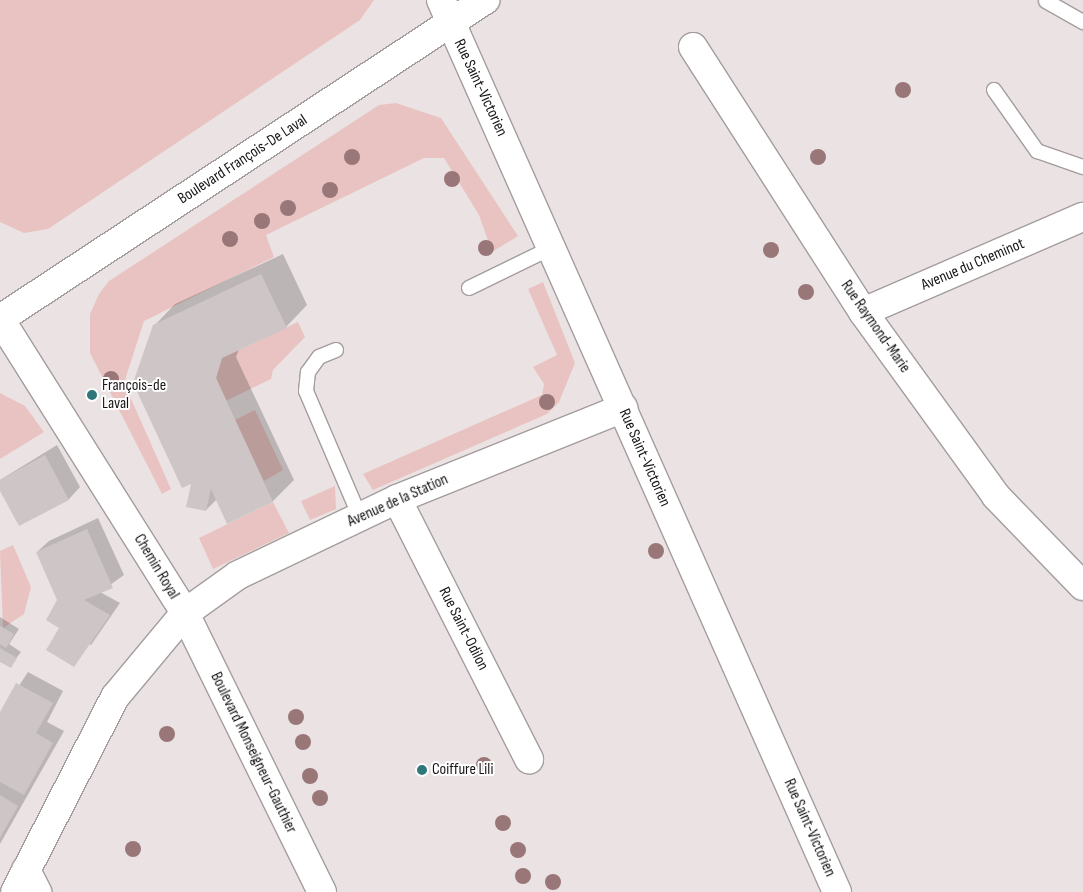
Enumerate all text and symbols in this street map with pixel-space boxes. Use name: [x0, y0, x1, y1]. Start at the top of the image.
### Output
street label: Rue Saint-Victorien: [449, 36, 511, 140]
street label: Boulevard François-De Laval: [175, 111, 311, 209]
street label: Avenue du Cheminot: [919, 235, 1027, 295]
street label: Rue Raymond-Marie: [836, 277, 914, 377]
place label: François-de Laval: [102, 376, 166, 414]
marker: François-de Laval: [86, 389, 98, 401]
street label: Rue Saint-Victorien: [614, 406, 674, 510]
street label: Avenue de la Station: [345, 470, 451, 532]
street label: Chemin Royal: [129, 531, 183, 603]
street label: Rue Saint-Odilon: [434, 584, 492, 674]
street label: Boulevard Monseigneur-Gauthier: [206, 669, 300, 837]
place label: Coiffure Lili: [432, 760, 494, 780]
marker: Coiffure Lili: [416, 764, 428, 776]
street label: Rue Saint-Victorien: [779, 776, 839, 880]

